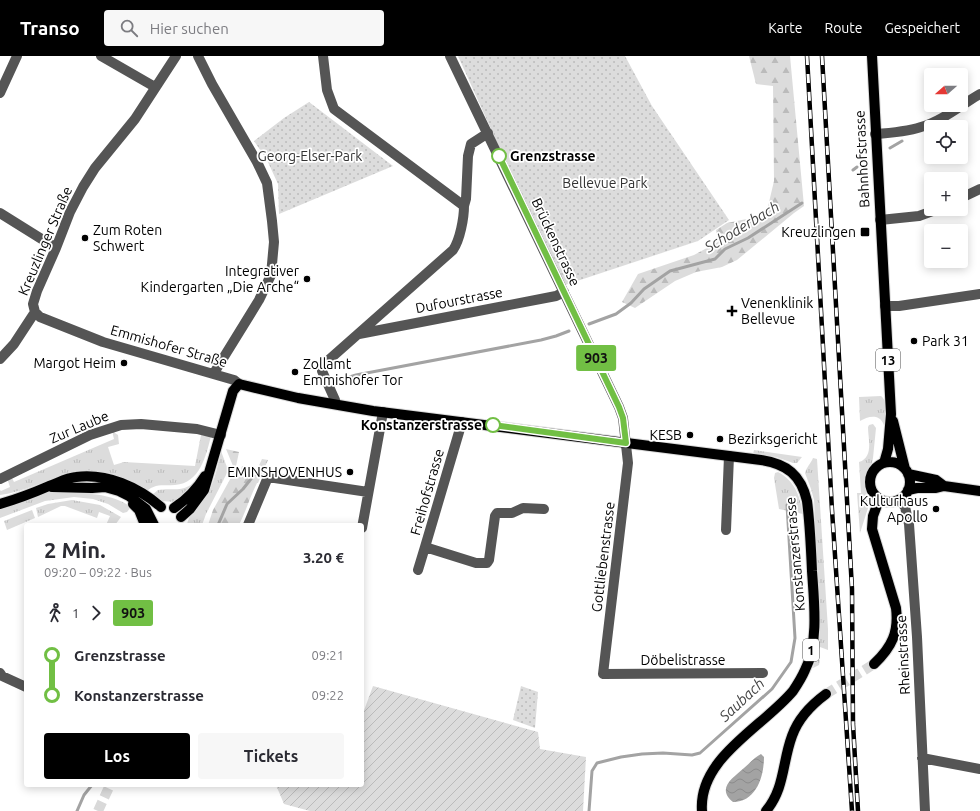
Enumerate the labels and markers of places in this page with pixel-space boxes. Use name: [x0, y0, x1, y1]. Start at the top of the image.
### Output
marker: Grenzstrasse: [491, 148, 507, 164]
place label: Grenzstrasse: [510, 148, 596, 164]
place label: Zum Roten Schwert: [93, 222, 162, 254]
place label: Kreuzlingen: [781, 224, 856, 240]
marker: Kreuzlingen: [859, 226, 871, 238]
marker: Zum Roten Schwert: [80, 233, 90, 243]
place label: Integrativer Kindergarten „Die Arche“: [141, 263, 300, 295]
marker: Integrativer Kindergarten „Die Arche“: [302, 274, 312, 284]
place label: Venenklinik Bellevue: [741, 295, 813, 327]
marker: Venenklinik Bellevue: [726, 305, 738, 317]
place label: Park 31: [922, 333, 969, 349]
marker: Park 31: [909, 336, 919, 346]
place label: Margot Heim: [33, 355, 116, 371]
place label: Zollamt Emmishofer Tor: [303, 356, 404, 388]
marker: Margot Heim: [119, 358, 129, 368]
marker: Zollamt Emmishofer Tor: [290, 367, 300, 377]
place label: Konstanzerstrasse: [361, 417, 482, 433]
marker: Konstanzerstrasse: [485, 417, 501, 433]
place label: KESB: [649, 427, 682, 443]
marker: KESB: [685, 430, 695, 440]
place label: Bezirksgericht: [728, 431, 818, 447]
marker: Bezirksgericht: [715, 434, 725, 444]
place label: EMINSHOVENHUS: [227, 464, 342, 480]
marker: EMINSHOVENHUS: [345, 467, 355, 477]
place label: Kulturhaus Apollo: [860, 493, 928, 525]
marker: Kulturhaus Apollo: [931, 504, 941, 514]

